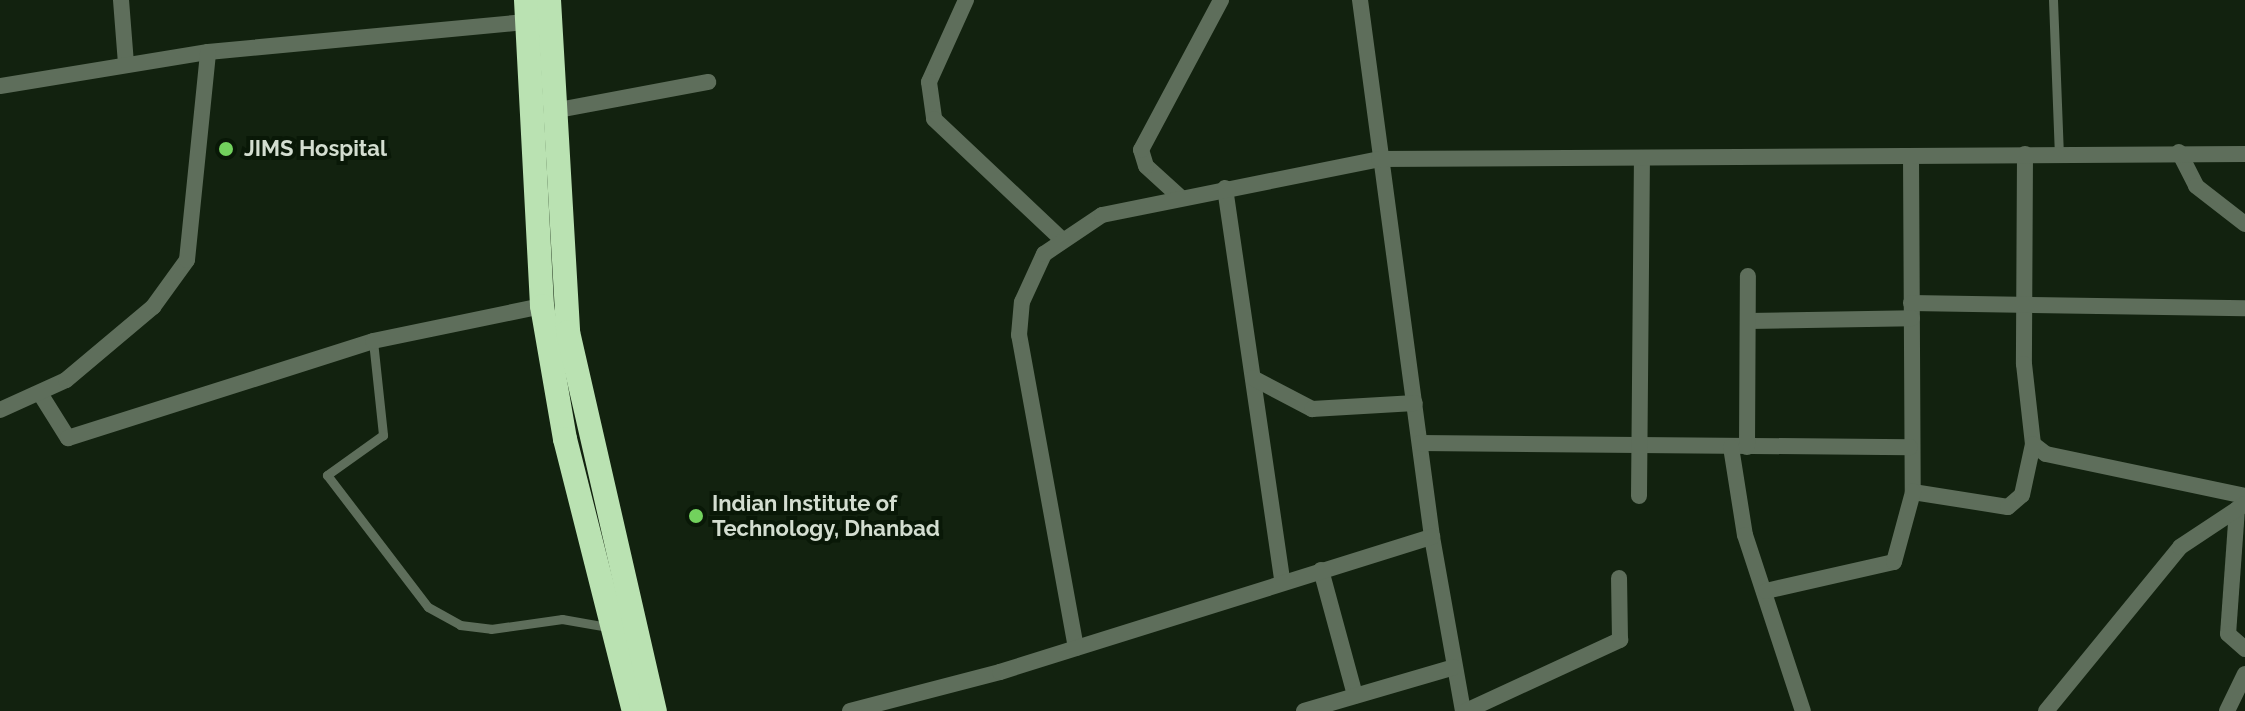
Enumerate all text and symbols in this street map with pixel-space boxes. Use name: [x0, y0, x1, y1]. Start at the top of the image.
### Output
place label: JIMS Hospital: [244, 136, 387, 162]
marker: JIMS Hospital: [215, 138, 237, 160]
place label: Indian Institute of Technology, Dhanbad: [712, 490, 940, 542]
marker: Indian Institute of Technology, Dhanbad: [687, 507, 705, 525]

